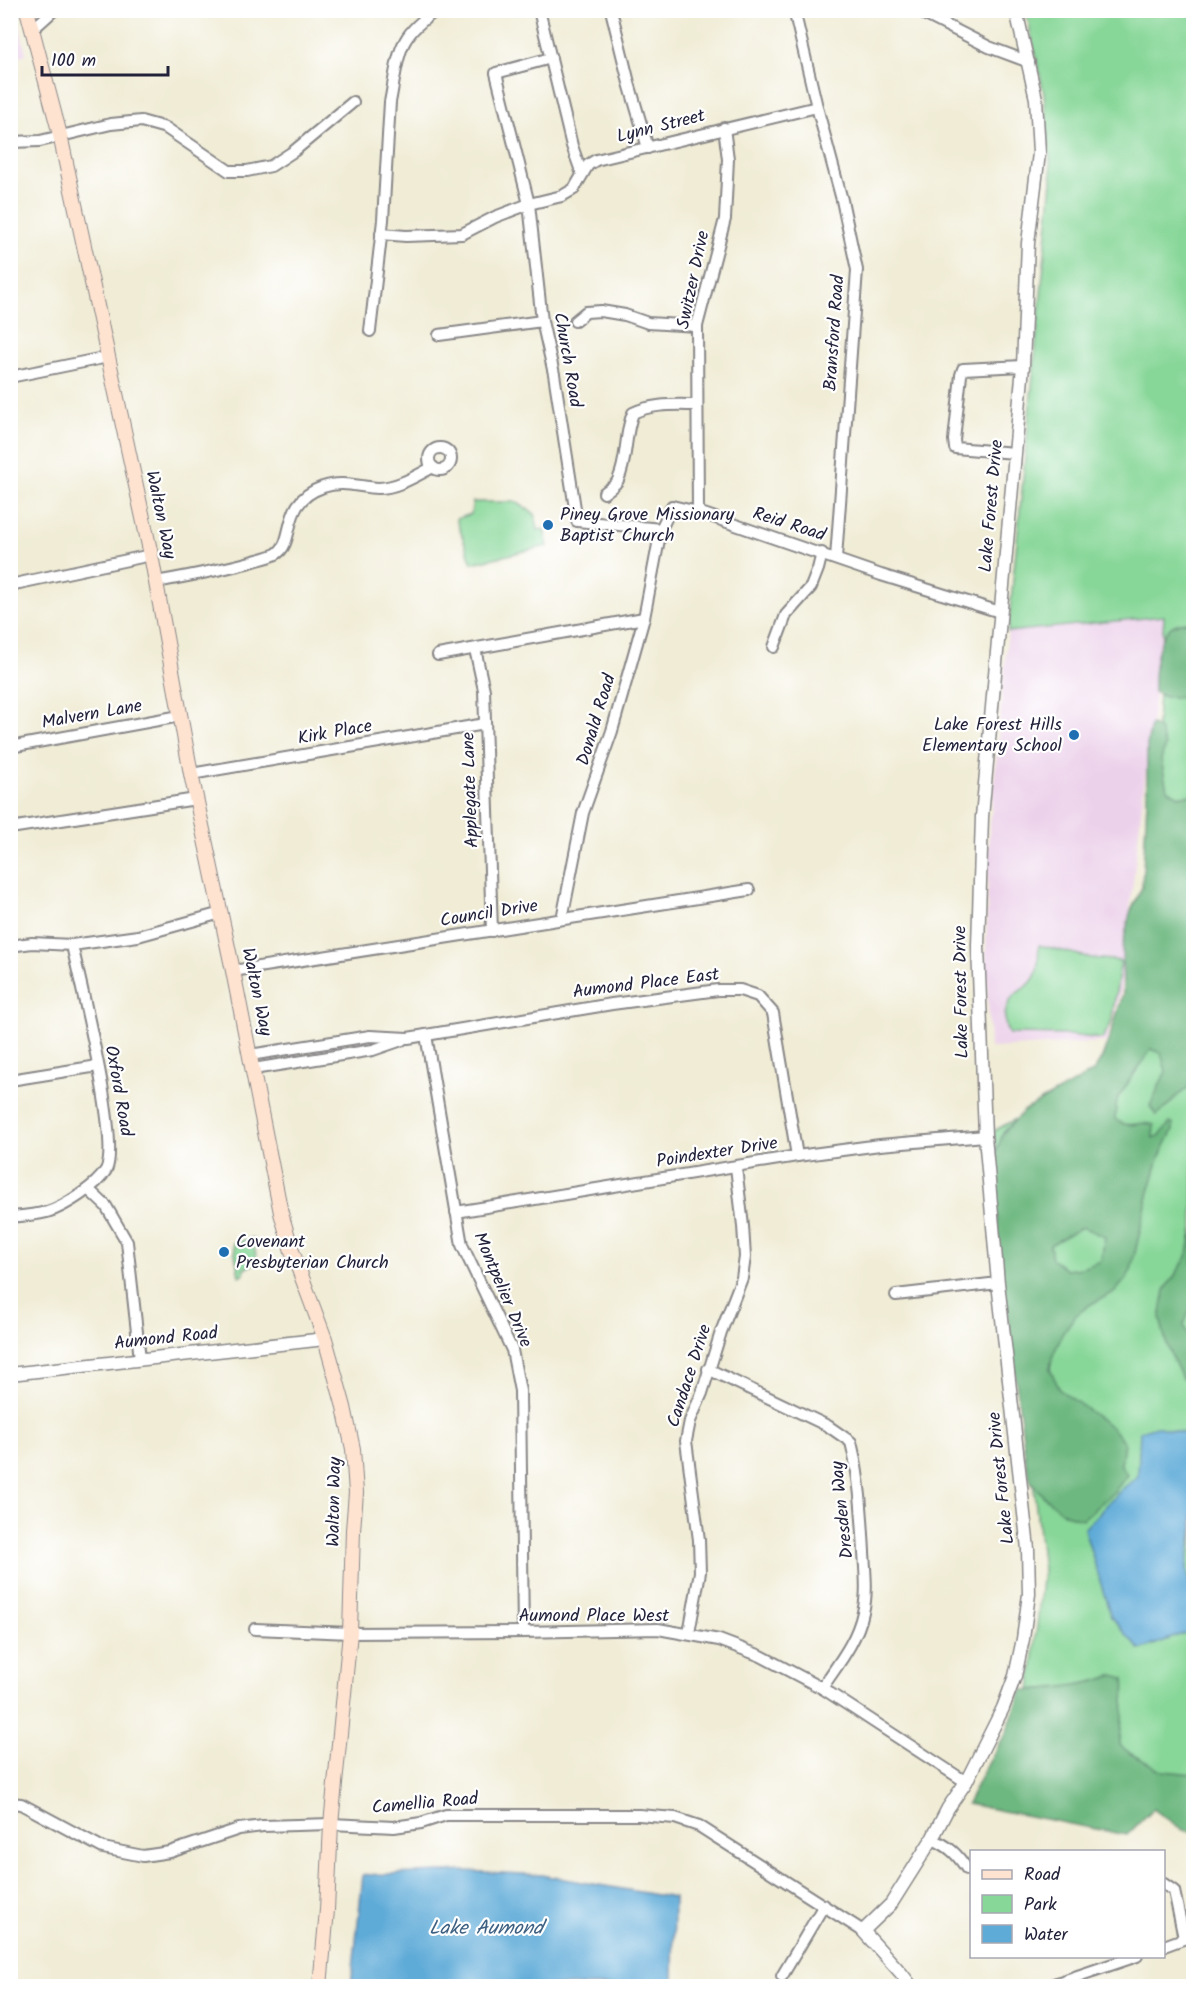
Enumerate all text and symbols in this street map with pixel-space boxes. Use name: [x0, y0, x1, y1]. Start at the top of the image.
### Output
scale bar: [42, 39, 168, 77]
text: 100 m: [51, 47, 96, 76]
street label: Lynn Street: [614, 102, 709, 152]
street label: Switzer Drive: [669, 228, 719, 332]
street label: Bransford Road: [816, 273, 854, 392]
street label: Church Road: [544, 310, 590, 411]
street label: Lake Forest Drive: [972, 438, 1012, 574]
street label: Walton Way: [136, 468, 184, 562]
street label: Reid Road: [749, 500, 830, 551]
place label: Piney Grove Missionary Baptist Church: [560, 501, 735, 551]
marker: Piney Grove Missionary Baptist Church: [541, 518, 555, 532]
street label: Donald Road: [569, 670, 625, 769]
street label: Malvern Lane: [40, 692, 144, 738]
place label: Lake Forest Hills Elementary School: [922, 711, 1063, 761]
street label: Kirk Place: [295, 712, 375, 754]
marker: Lake Forest Hills Elementary School: [1067, 728, 1081, 742]
street label: Applegate Lane: [454, 732, 488, 848]
street label: Council Drive: [438, 892, 540, 936]
street label: Lake Forest Drive: [946, 925, 978, 1059]
street label: Walton Way: [232, 945, 280, 1039]
street label: Aumond Place East: [571, 960, 722, 1007]
street label: Oxford Road: [96, 1043, 140, 1140]
street label: Poindexter Drive: [654, 1129, 780, 1177]
place label: Covenant Presbyterian Church: [236, 1228, 389, 1278]
street label: Montpelier Drive: [465, 1228, 539, 1352]
marker: Covenant Presbyterian Church: [217, 1245, 231, 1259]
street label: Aumond Road: [113, 1319, 220, 1359]
street label: Candace Drive: [660, 1321, 720, 1431]
street label: Lake Forest Drive: [981, 1410, 1023, 1546]
street label: Walton Way: [320, 1456, 350, 1547]
street label: Dresden Way: [823, 1459, 863, 1560]
street label: Aumond Place West: [519, 1602, 670, 1631]
street label: Camellia Road: [371, 1785, 480, 1823]
legend: [970, 1850, 1165, 1958]
text: Road: [1024, 1861, 1061, 1890]
text: Park: [1024, 1891, 1057, 1920]
water label: Lake Aumond: [429, 1913, 548, 1945]
text: Water: [1024, 1921, 1069, 1950]

